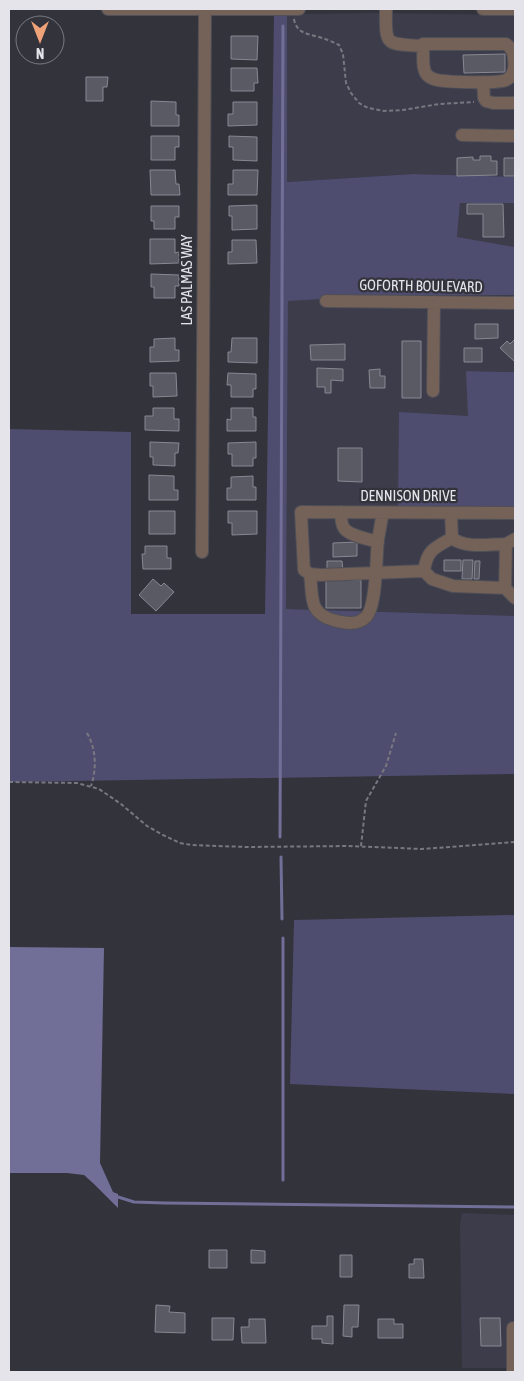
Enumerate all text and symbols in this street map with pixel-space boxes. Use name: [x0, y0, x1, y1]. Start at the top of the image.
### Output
north arrow: [15, 15, 65, 65]
text: N: [36, 45, 44, 61]
street label: LAS PALMAS WAY: [178, 234, 195, 326]
street label: GOFORTH BOULEVARD: [359, 276, 483, 295]
street label: DENNISON DRIVE: [360, 487, 456, 504]

